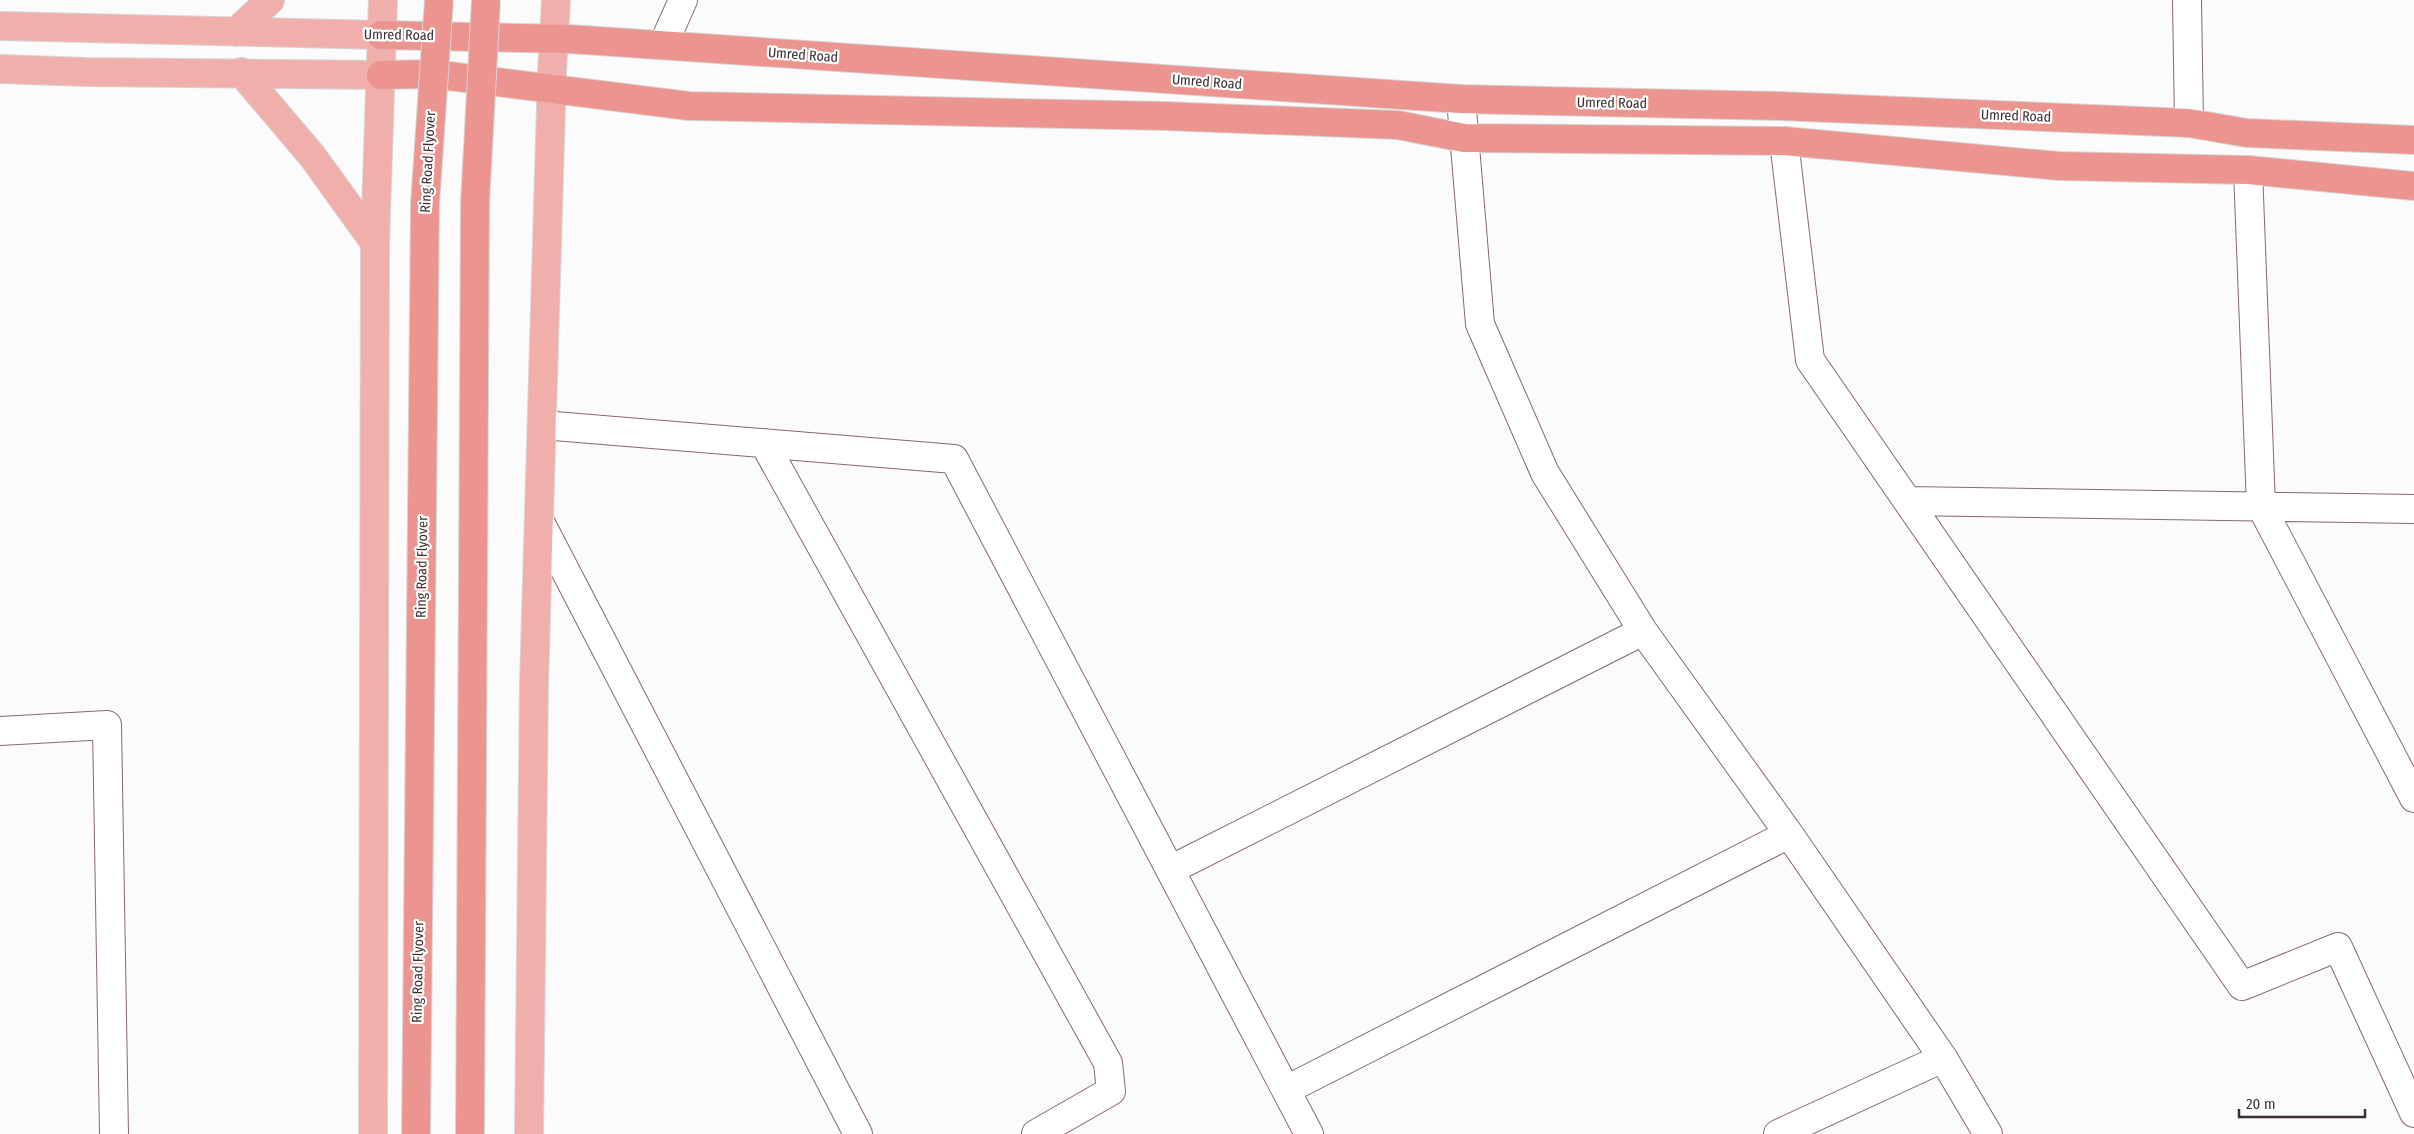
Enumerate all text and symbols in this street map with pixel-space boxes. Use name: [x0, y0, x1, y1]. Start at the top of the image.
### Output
street label: Umred Road: [364, 26, 434, 44]
street label: Umred Road: [767, 44, 839, 66]
street label: Umred Road: [1171, 71, 1243, 93]
street label: Umred Road: [1577, 94, 1647, 112]
street label: Umred Road: [1981, 106, 2051, 126]
street label: Ring Road Flyover: [417, 111, 439, 213]
street label: Ring Road Flyover: [413, 516, 431, 618]
street label: Ring Road Flyover: [409, 921, 427, 1023]
scale bar: [2239, 1086, 2365, 1118]
text: 20 m: [2246, 1095, 2276, 1113]

